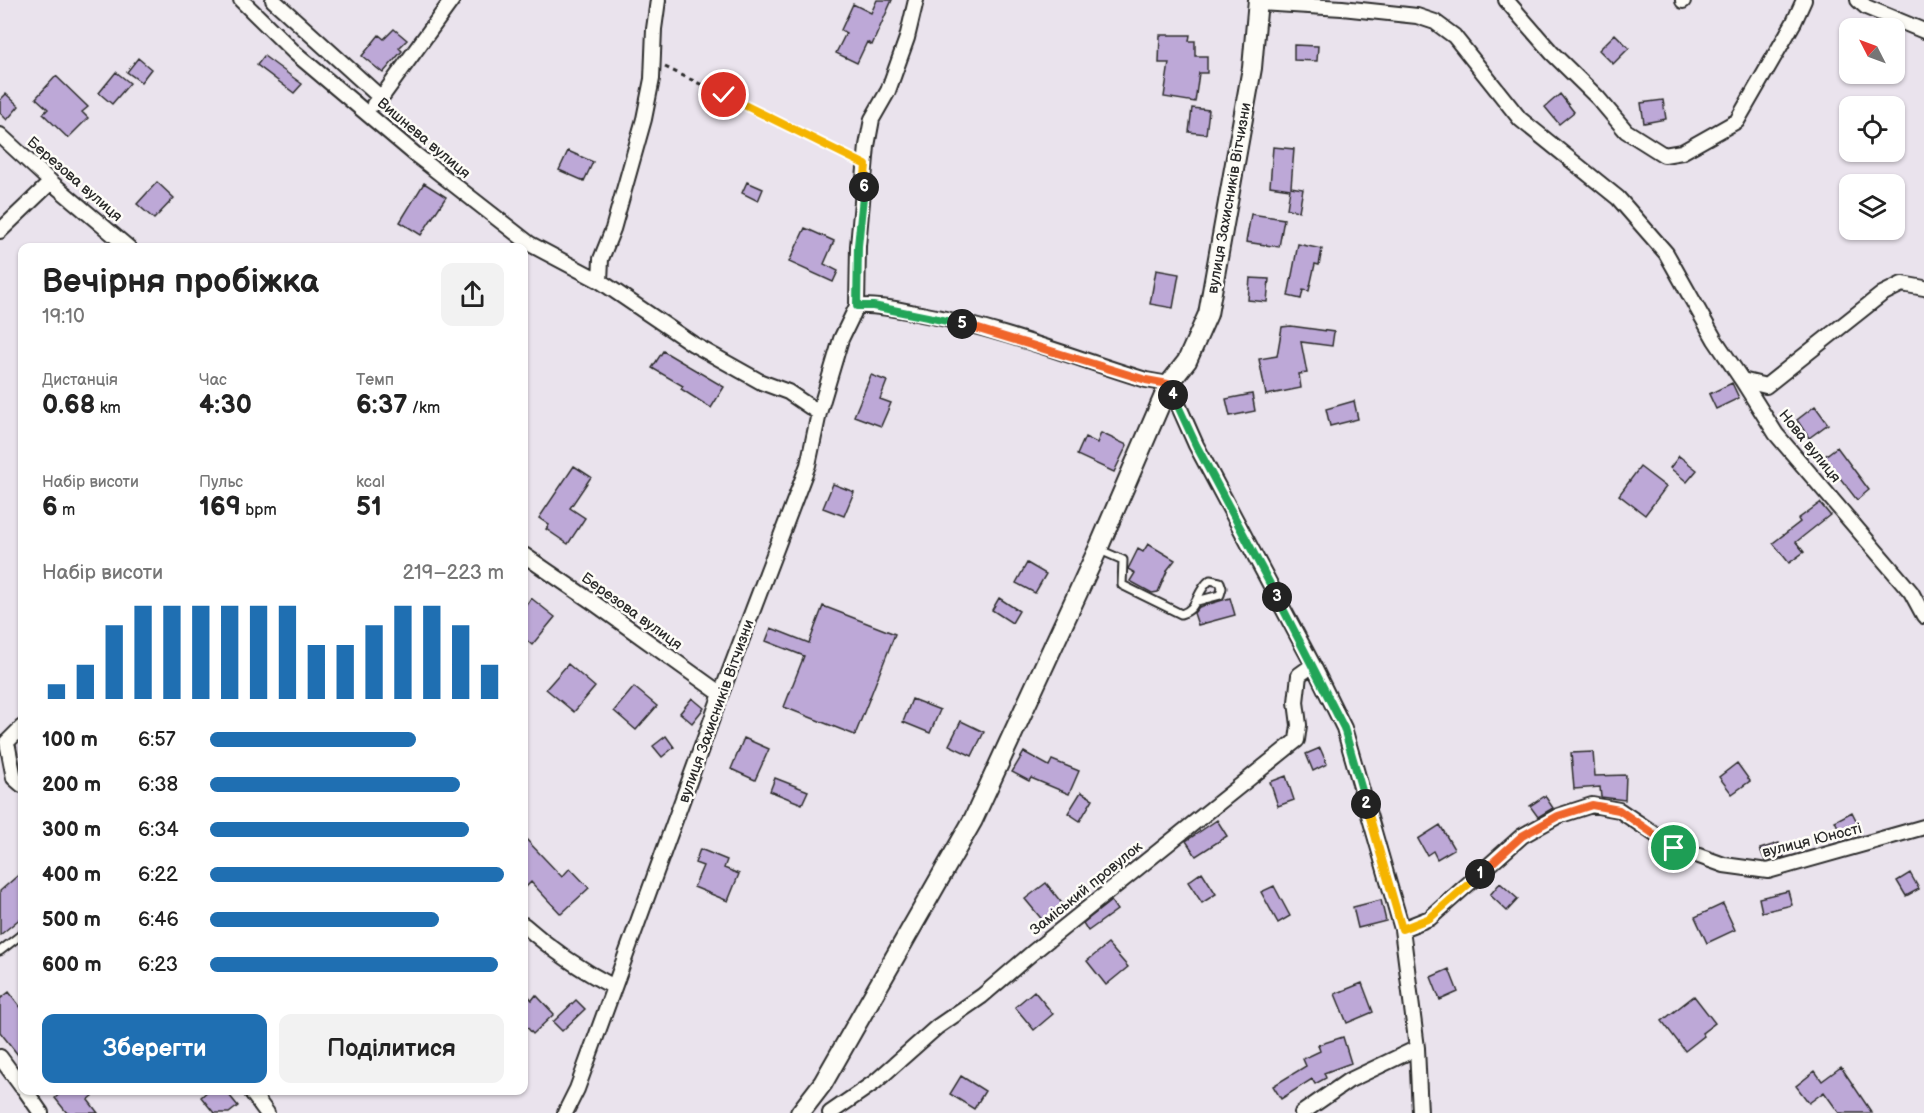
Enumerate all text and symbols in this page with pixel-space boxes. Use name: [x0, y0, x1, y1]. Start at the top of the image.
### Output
north arrow: [1839, 18, 1905, 84]
map controls: [1839, 18, 1905, 240]
pin: [698, 69, 749, 120]
icon: check: [707, 78, 740, 111]
street label: Вишнева вулиця: [373, 94, 474, 183]
button: locate: [1839, 96, 1905, 162]
street label: вулиця Захисників Вітчизни: [1203, 101, 1256, 295]
street label: Березова вулиця: [23, 133, 126, 226]
pin: 6: [849, 172, 879, 202]
button: layers: [1839, 174, 1905, 240]
text: 6: [859, 177, 869, 196]
text: Вечірня пробіжка: [42, 262, 319, 302]
button: share: [441, 263, 504, 326]
text: 19:10: [42, 305, 85, 329]
pin: 5: [947, 309, 977, 339]
text: 5: [957, 314, 967, 333]
text: Дистанція: [42, 371, 118, 390]
text: Час: [199, 371, 227, 390]
text: Темп: [356, 371, 394, 390]
pin: 4: [1158, 380, 1188, 410]
text: 4: [1168, 385, 1178, 404]
text: 0.68: [42, 390, 95, 421]
text: 4:30: [199, 390, 252, 421]
text: 6:37: [356, 390, 408, 421]
text: km: [95, 399, 121, 418]
text: /km: [408, 399, 440, 418]
street label: Нова вулиця: [1774, 406, 1845, 487]
text: Набір висоти: [42, 473, 139, 492]
text: Пульс: [199, 473, 243, 492]
text: kcal: [356, 473, 385, 492]
text: 6: [42, 492, 58, 523]
text: 169: [199, 492, 241, 523]
text: 51: [356, 492, 382, 523]
text: m: [58, 501, 75, 520]
text: bpm: [241, 501, 277, 520]
text: Набір висоти: [42, 561, 163, 585]
text: 219–223 m: [403, 561, 504, 585]
street label: Березова вулиця: [578, 568, 686, 654]
pin: 3: [1262, 582, 1292, 612]
text: 3: [1272, 587, 1282, 606]
street label: вулиця Захисників Вітчизни: [674, 617, 759, 806]
text: 100 m: [42, 728, 98, 752]
text: 6:57: [138, 728, 176, 752]
text: 200 m: [42, 773, 101, 797]
text: 6:38: [138, 773, 178, 797]
pin: 2: [1351, 789, 1381, 819]
text: 2: [1361, 794, 1371, 813]
text: 300 m: [42, 818, 101, 842]
text: 6:34: [138, 818, 179, 842]
street label: вулиця Юності: [1760, 819, 1864, 862]
pin: [1648, 822, 1699, 873]
icon: arrive: [1657, 831, 1690, 864]
street label: Заміський провулок: [1026, 837, 1146, 940]
pin: 1: [1465, 859, 1495, 889]
text: 400 m: [42, 863, 101, 887]
text: 6:22: [138, 863, 178, 887]
text: 1: [1477, 864, 1483, 883]
text: 500 m: [42, 908, 101, 932]
text: 6:46: [138, 908, 179, 932]
text: 600 m: [42, 953, 102, 977]
text: 6:23: [138, 953, 178, 977]
button: Зберегти: [42, 1014, 267, 1083]
button: Поділитися: [279, 1014, 504, 1083]

